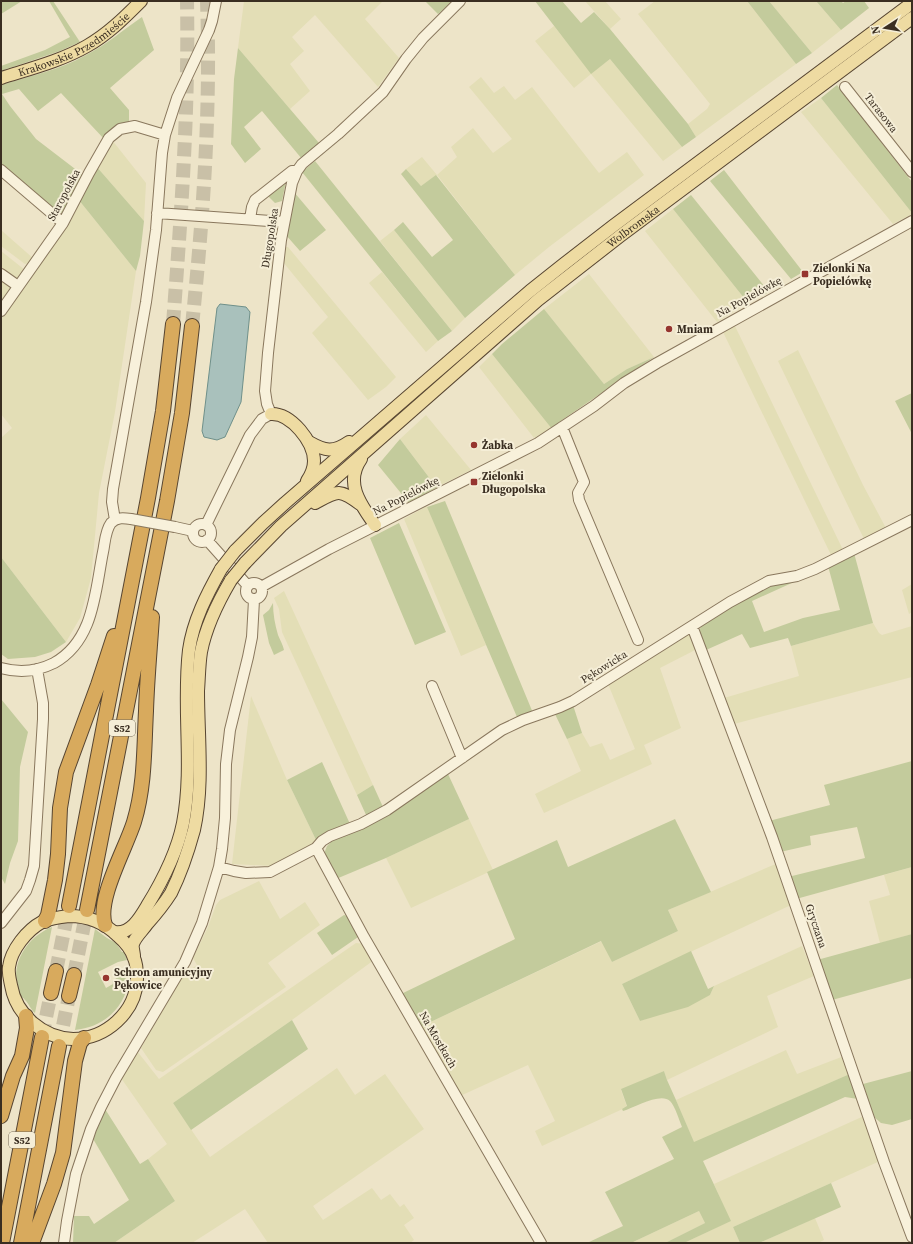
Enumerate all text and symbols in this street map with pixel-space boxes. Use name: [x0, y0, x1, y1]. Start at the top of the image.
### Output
street label: Krakowskie Przedmieście: [16, 8, 133, 80]
north arrow: [865, 8, 905, 48]
text: N: [868, 24, 884, 35]
street label: Tarasowa: [861, 90, 901, 136]
street label: Staropolska: [44, 166, 84, 224]
street label: Wolbromska: [604, 202, 663, 251]
street label: Długopolska: [258, 207, 282, 269]
place label: Zielonki Na Popielówkę: [813, 261, 872, 289]
marker: Zielonki Na Popielówkę: [800, 269, 810, 279]
street label: Na Popielówkę: [714, 273, 785, 321]
place label: Mniam: [677, 322, 713, 337]
marker: Mniam: [664, 324, 674, 334]
place label: Żabka: [482, 438, 513, 453]
marker: Żabka: [469, 440, 479, 450]
place label: Zielonki Długopolska: [482, 469, 546, 497]
street label: Na Popielówkę: [370, 473, 442, 519]
marker: Zielonki Długopolska: [469, 477, 479, 487]
street label: Pękowicka: [578, 647, 630, 687]
road number: S52: [109, 720, 135, 736]
street label: Gryczana: [801, 902, 831, 951]
place label: Schron amunicyjny Pękowice: [114, 965, 212, 993]
marker: Schron amunicyjny Pękowice: [101, 973, 111, 983]
street label: Na Mostkach: [416, 1009, 461, 1072]
road number: S52: [9, 1132, 35, 1148]

